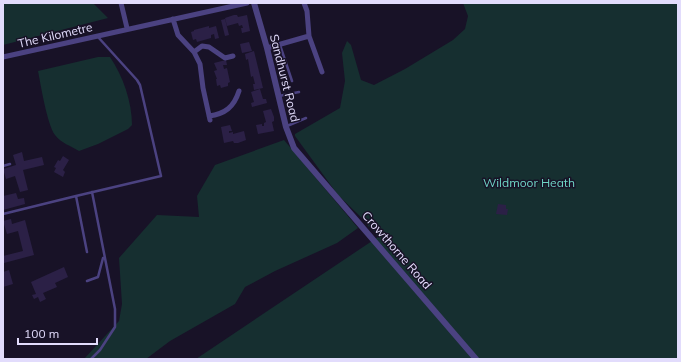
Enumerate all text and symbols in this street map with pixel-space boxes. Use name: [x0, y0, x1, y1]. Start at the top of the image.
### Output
street label: The Kilometre: [16, 19, 94, 51]
street label: Sandhurst Road: [267, 33, 303, 123]
park label: Wildmoor Heath: [483, 175, 575, 190]
street label: Crowthorne Road: [359, 208, 435, 292]
scale bar: [18, 320, 97, 346]
text: 100 m: [24, 326, 59, 341]

